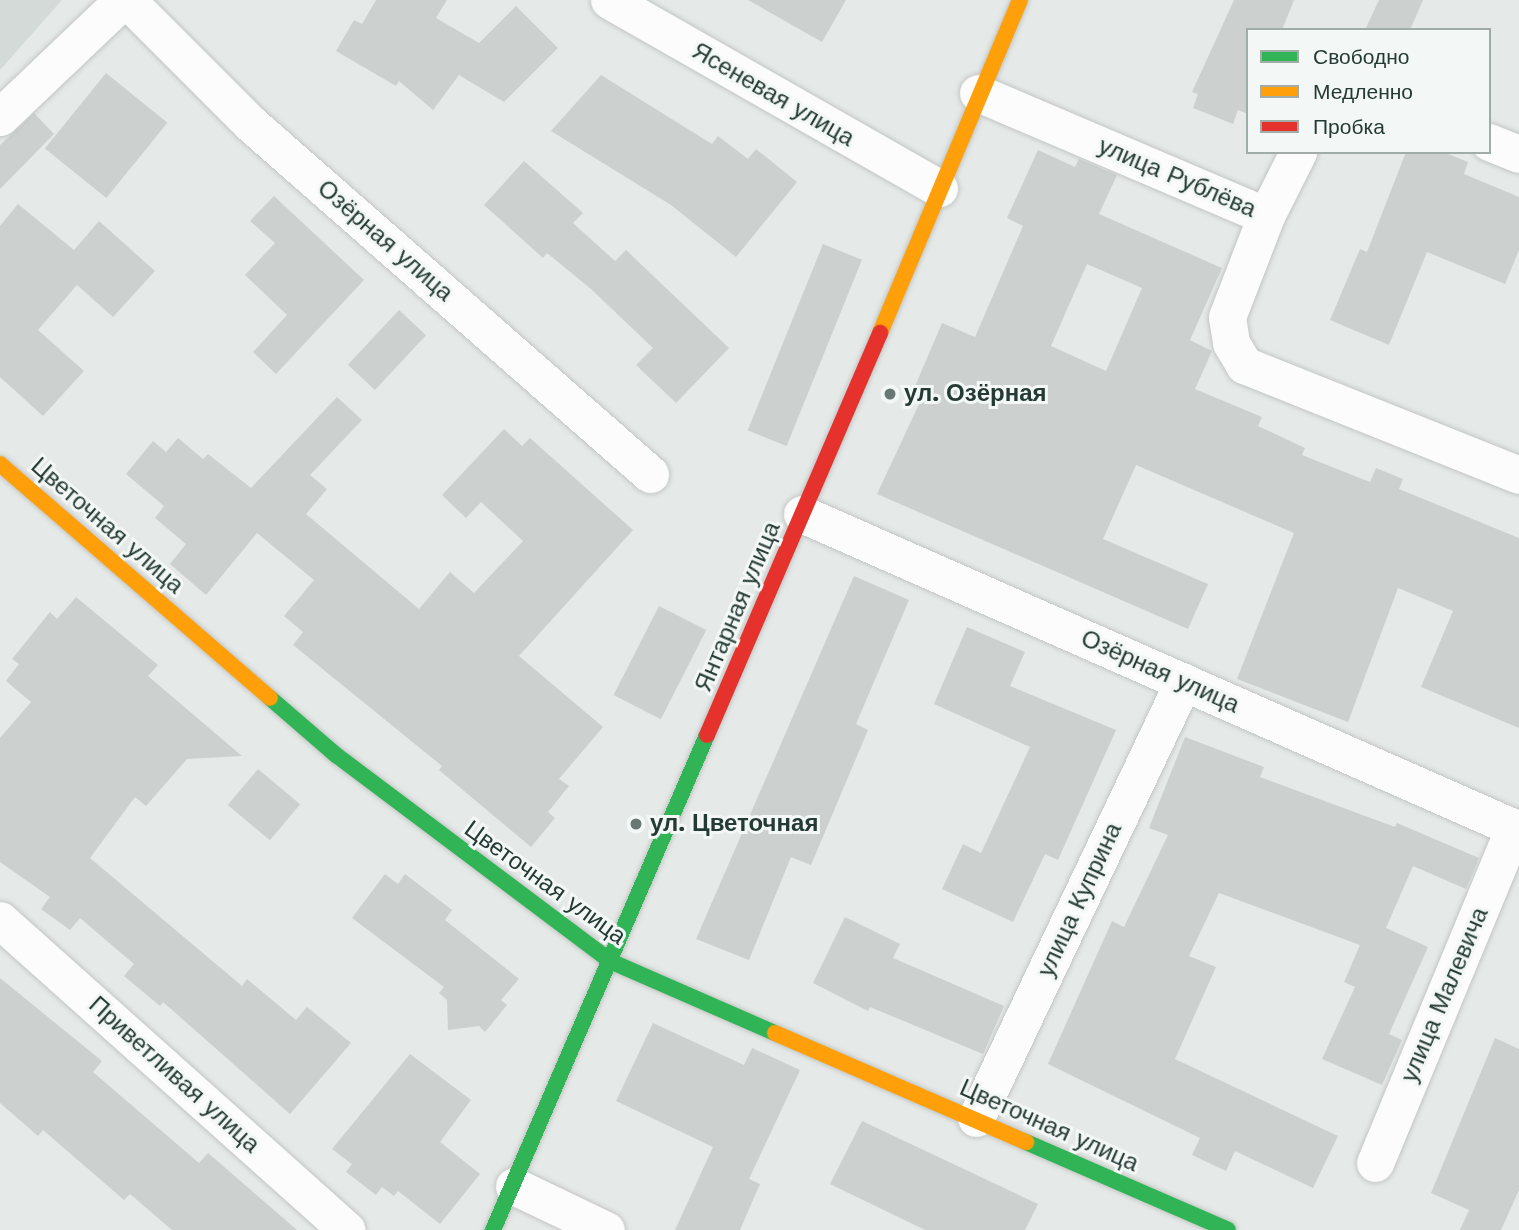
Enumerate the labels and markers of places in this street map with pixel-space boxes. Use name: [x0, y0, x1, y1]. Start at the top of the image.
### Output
place label: ул. Озёрная: [904, 380, 1047, 408]
marker: ул. Озёрная: [882, 386, 898, 402]
place label: ул. Цветочная: [650, 810, 818, 838]
marker: ул. Цветочная: [628, 816, 644, 832]

